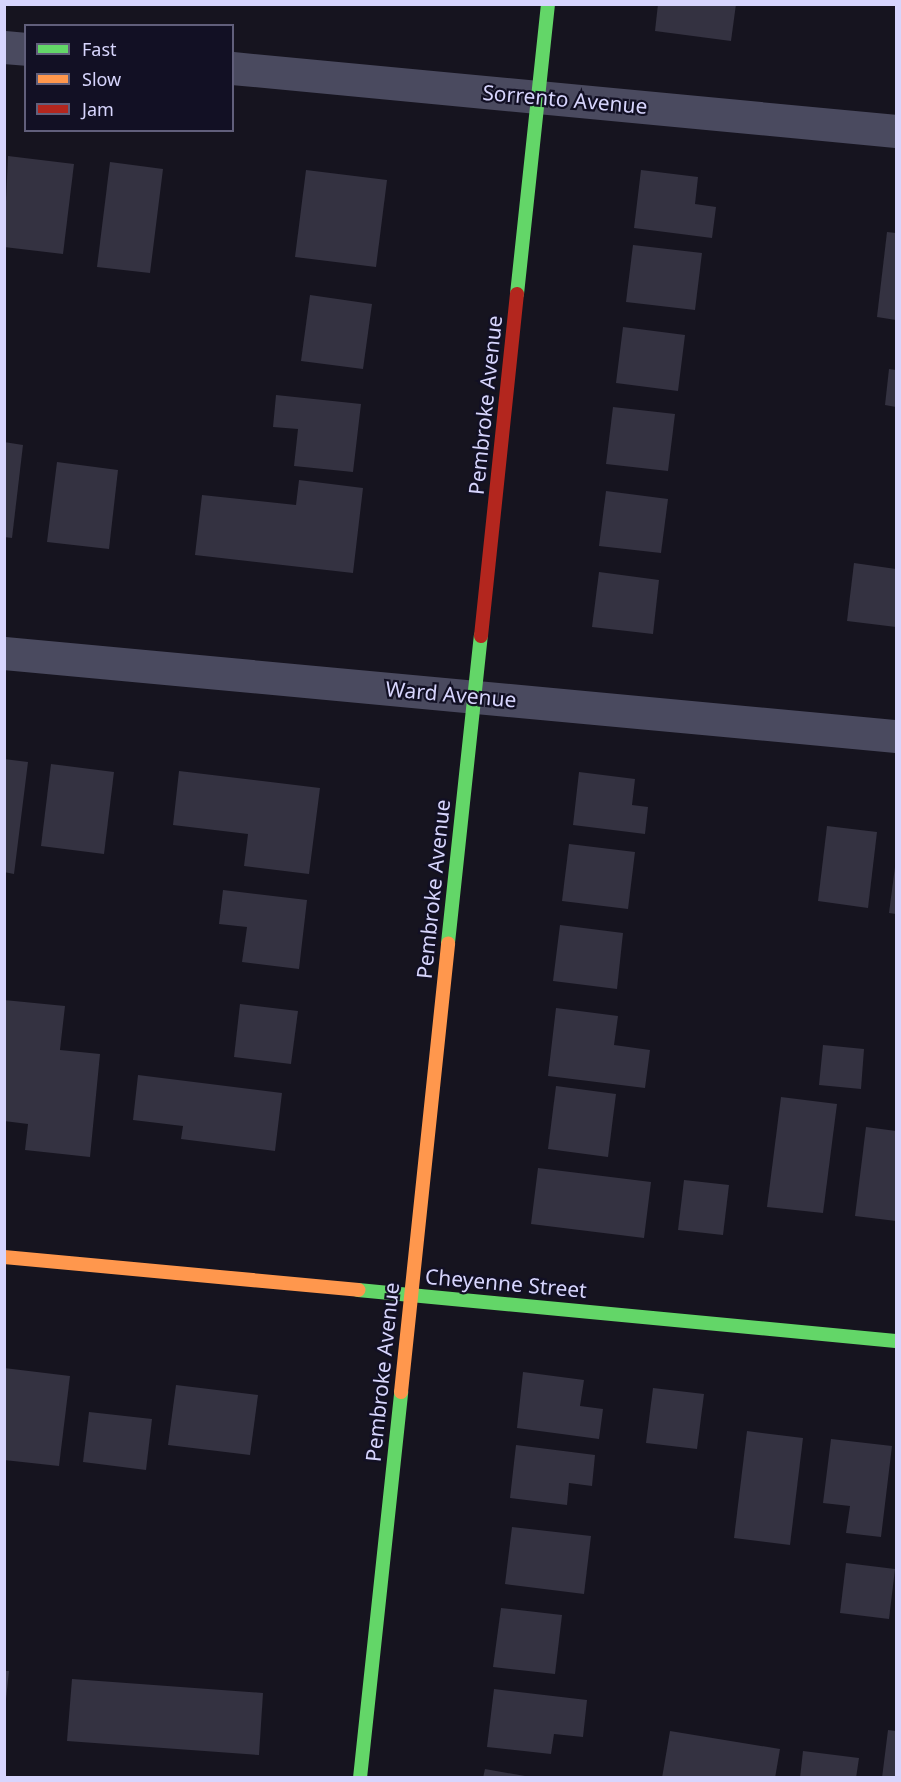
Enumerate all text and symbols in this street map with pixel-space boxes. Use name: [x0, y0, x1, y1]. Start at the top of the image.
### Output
legend: [24, 24, 234, 132]
text: Fast: [82, 37, 117, 61]
text: Slow: [82, 67, 121, 91]
street label: Sorrento Avenue: [481, 79, 649, 119]
text: Jam: [82, 97, 114, 121]
street label: Pembroke Avenue: [463, 314, 507, 496]
street label: Ward Avenue: [385, 676, 517, 712]
street label: Pembroke Avenue: [411, 798, 455, 980]
street label: Cheyenne Street: [424, 1263, 588, 1303]
street label: Pembroke Avenue: [360, 1281, 404, 1463]

